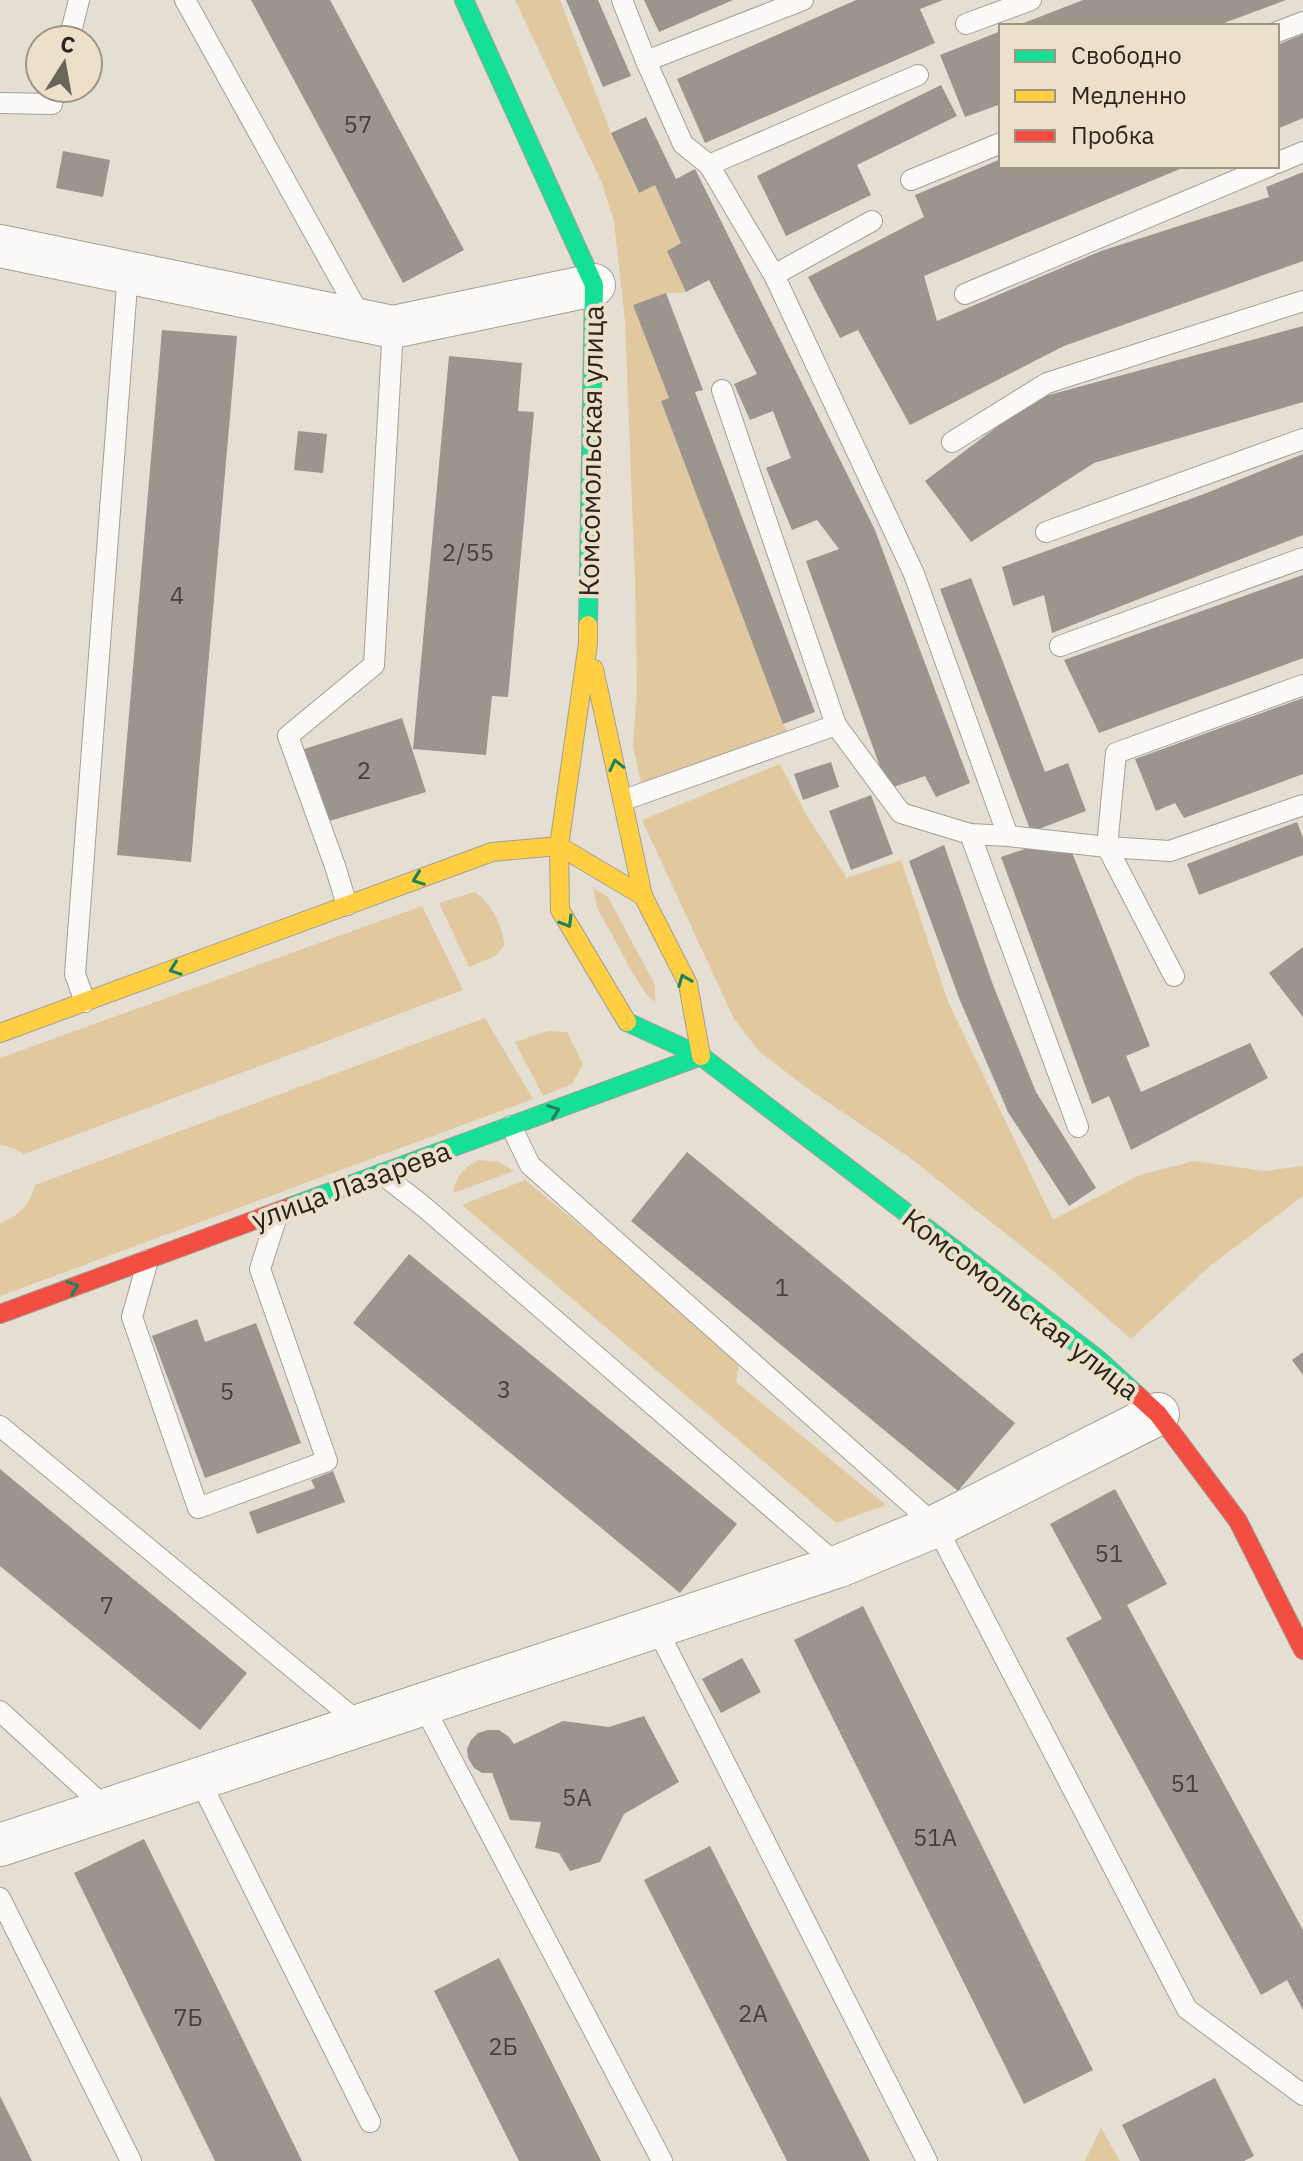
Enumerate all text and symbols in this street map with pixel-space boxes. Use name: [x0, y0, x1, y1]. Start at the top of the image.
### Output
north arrow: [24, 24, 104, 104]
legend: [999, 24, 1279, 168]
text: С: [58, 28, 78, 59]
text: Свободно: [1071, 39, 1182, 71]
text: Медленно: [1071, 79, 1187, 111]
house number: 57: [344, 108, 372, 140]
text: Пробка: [1071, 119, 1155, 151]
street label: Комсомольская улица: [569, 305, 612, 597]
house number: 2/55: [442, 536, 494, 568]
house number: 4: [170, 579, 184, 611]
house number: 2: [357, 754, 371, 786]
one-way arrow: [608, 759, 625, 772]
one-way arrow: [412, 869, 426, 886]
one-way arrow: [557, 913, 573, 928]
one-way arrow: [168, 959, 182, 976]
one-way arrow: [677, 974, 694, 988]
one-way arrow: [546, 1104, 560, 1120]
street label: улица Лазарева: [246, 1131, 455, 1238]
street label: Комсомольская улица: [895, 1199, 1148, 1408]
house number: 1: [775, 1271, 789, 1303]
one-way arrow: [65, 1281, 79, 1297]
house number: 3: [497, 1373, 511, 1405]
house number: 5: [220, 1375, 234, 1407]
house number: 51: [1095, 1537, 1123, 1569]
house number: 7: [100, 1589, 114, 1621]
house number: 51: [1171, 1767, 1199, 1799]
house number: 5А: [562, 1781, 592, 1813]
house number: 51А: [913, 1821, 957, 1853]
house number: 2А: [738, 1997, 768, 2029]
house number: 7Б: [173, 2001, 203, 2033]
house number: 2Б: [488, 2030, 518, 2062]

